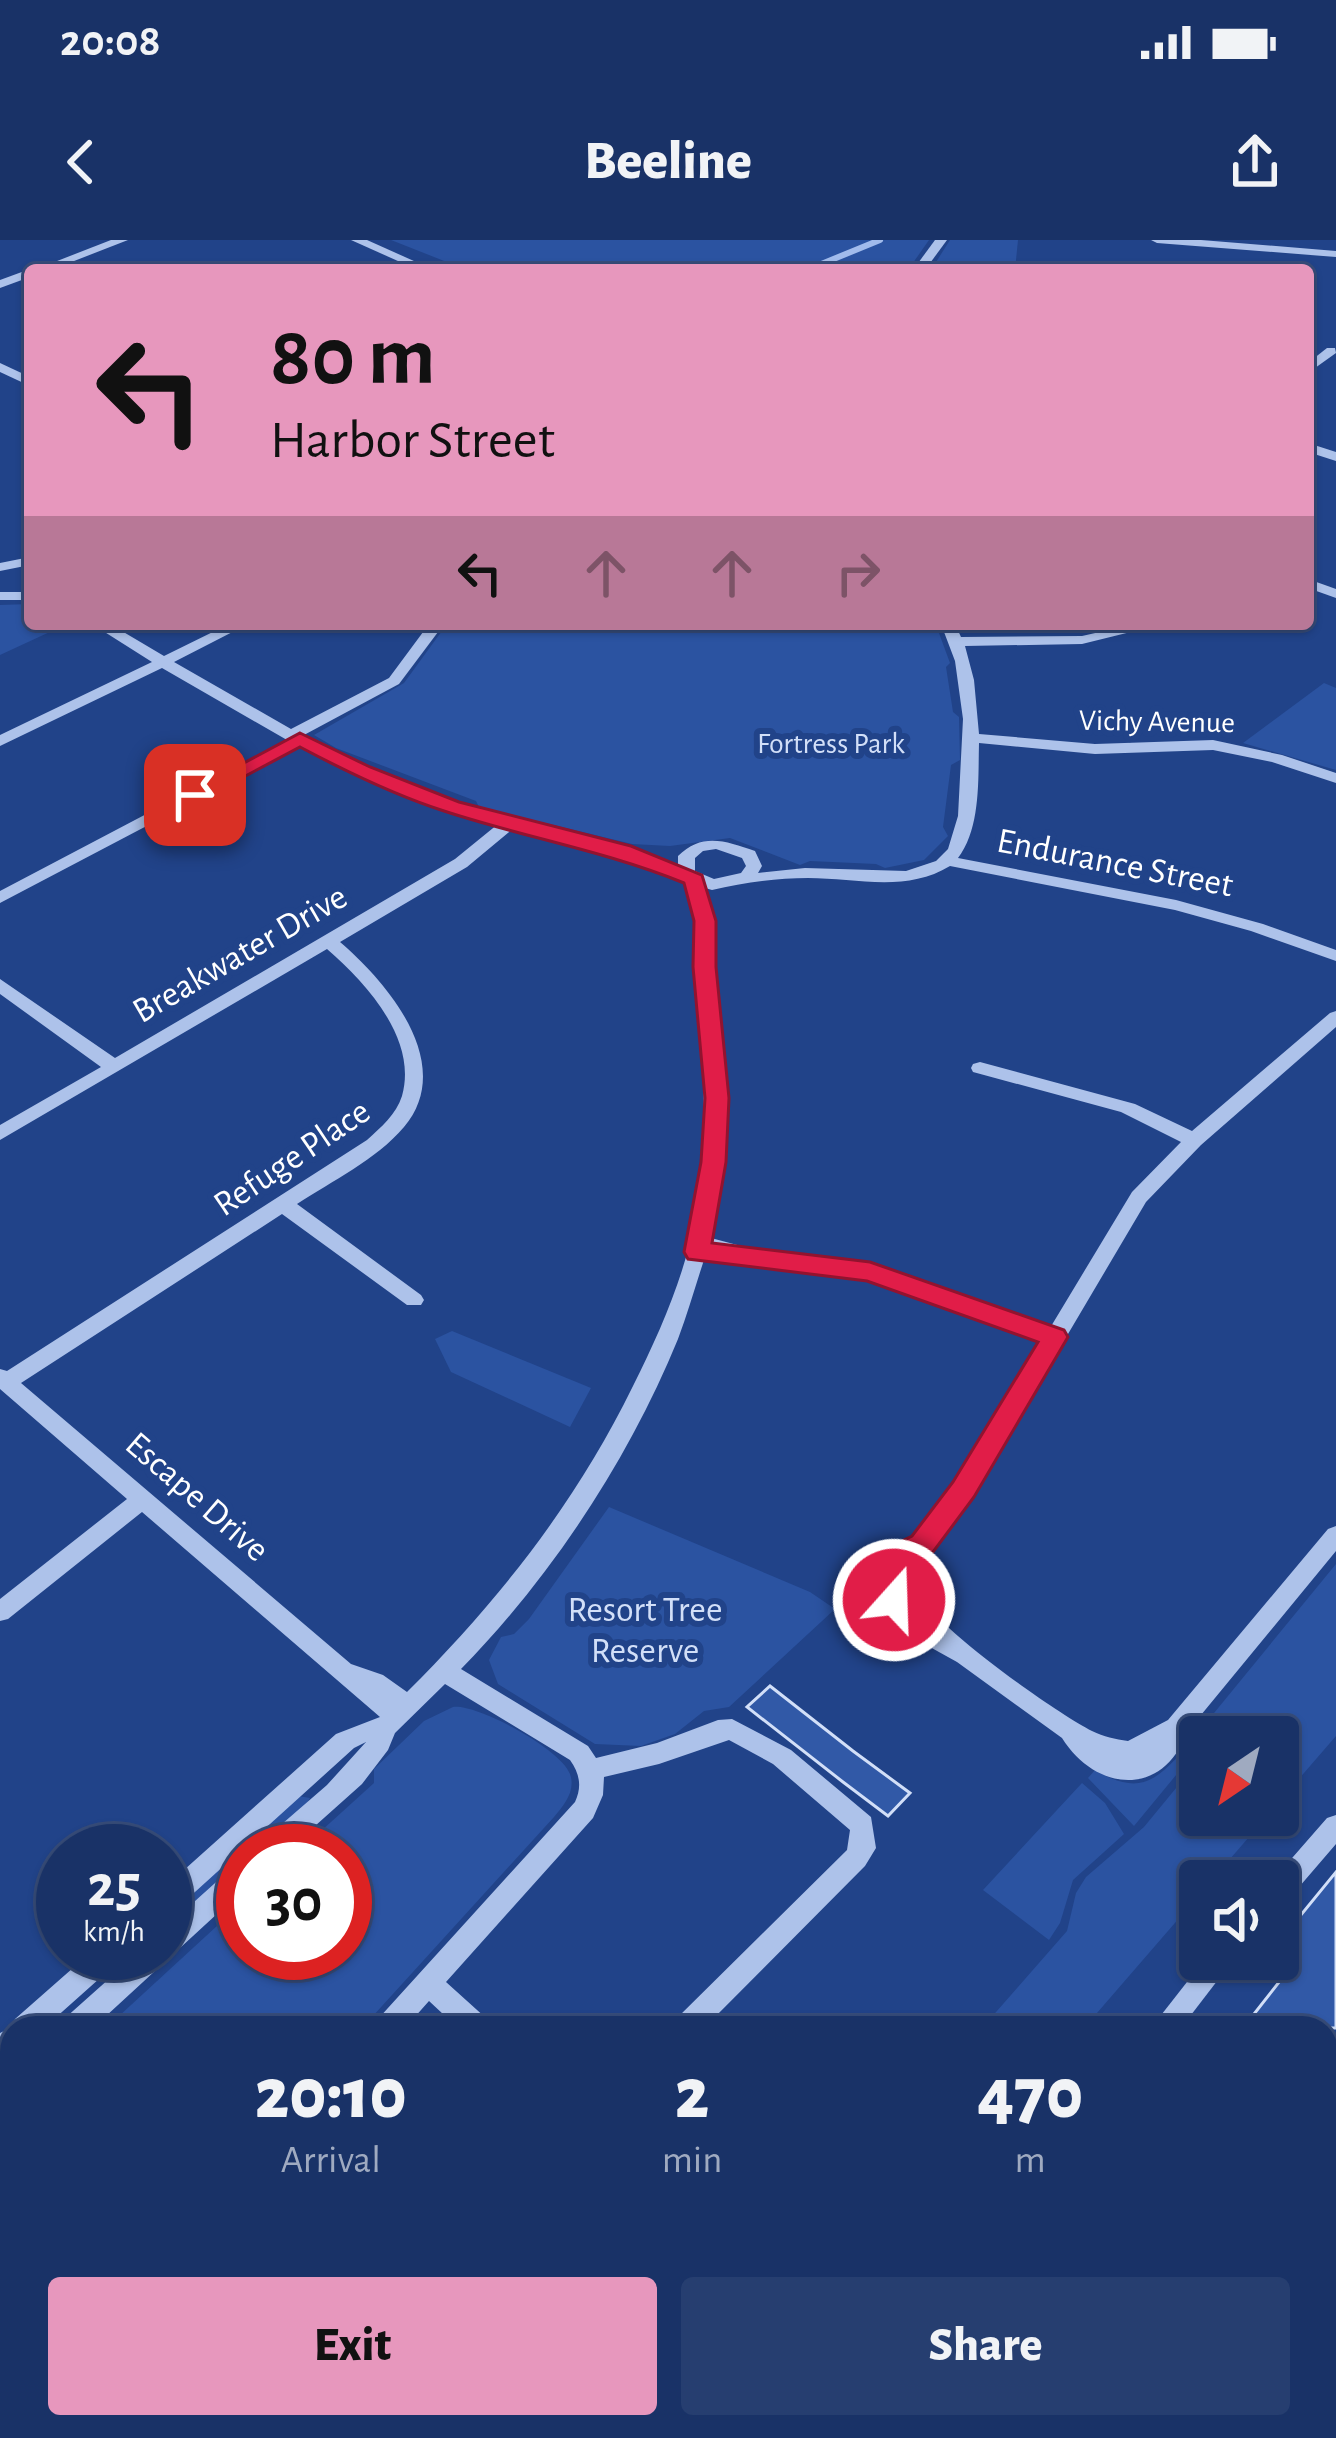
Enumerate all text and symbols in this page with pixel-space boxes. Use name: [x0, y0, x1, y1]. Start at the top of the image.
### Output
text: 20:08: [60, 19, 161, 64]
icon: back: [48, 129, 114, 195]
icon: share: [1222, 129, 1288, 195]
text: Beeline: [584, 135, 752, 189]
icon: left: [72, 312, 228, 468]
text: 80 m: [270, 316, 436, 400]
text: Harbor Street: [270, 414, 555, 468]
icon: left: [447, 540, 513, 606]
icon: ahead: [573, 540, 639, 606]
icon: ahead: [699, 540, 765, 606]
icon: right: [825, 540, 891, 606]
street label: Vichy Avenue: [1079, 706, 1235, 738]
park label: Fortress Park: [757, 729, 905, 759]
pin: [144, 744, 246, 846]
icon: arrive: [162, 762, 228, 828]
street label: Endurance Street: [994, 822, 1236, 904]
street label: Breakwater Drive: [127, 878, 353, 1030]
street label: Refuge Place: [208, 1093, 376, 1223]
street label: Escape Drive: [119, 1426, 275, 1568]
position arrow: [831, 1537, 957, 1663]
park label: Resort Tree Reserve: [567, 1592, 723, 1669]
north arrow: [1179, 1716, 1299, 1836]
map controls: [1179, 1716, 1299, 1980]
speed limit sign: 30: [216, 1824, 372, 1980]
text: 25: [87, 1857, 141, 1917]
button: sound: [1179, 1860, 1299, 1980]
text: km/h: [83, 1917, 145, 1947]
text: 20:10: [255, 2059, 407, 2131]
text: 2: [675, 2059, 709, 2131]
text: 470: [977, 2059, 1083, 2131]
text: Arrival: [281, 2141, 381, 2180]
text: min: [662, 2141, 722, 2180]
text: m: [1015, 2141, 1046, 2180]
button: Exit: [48, 2277, 657, 2415]
button: Share: [681, 2277, 1290, 2415]

